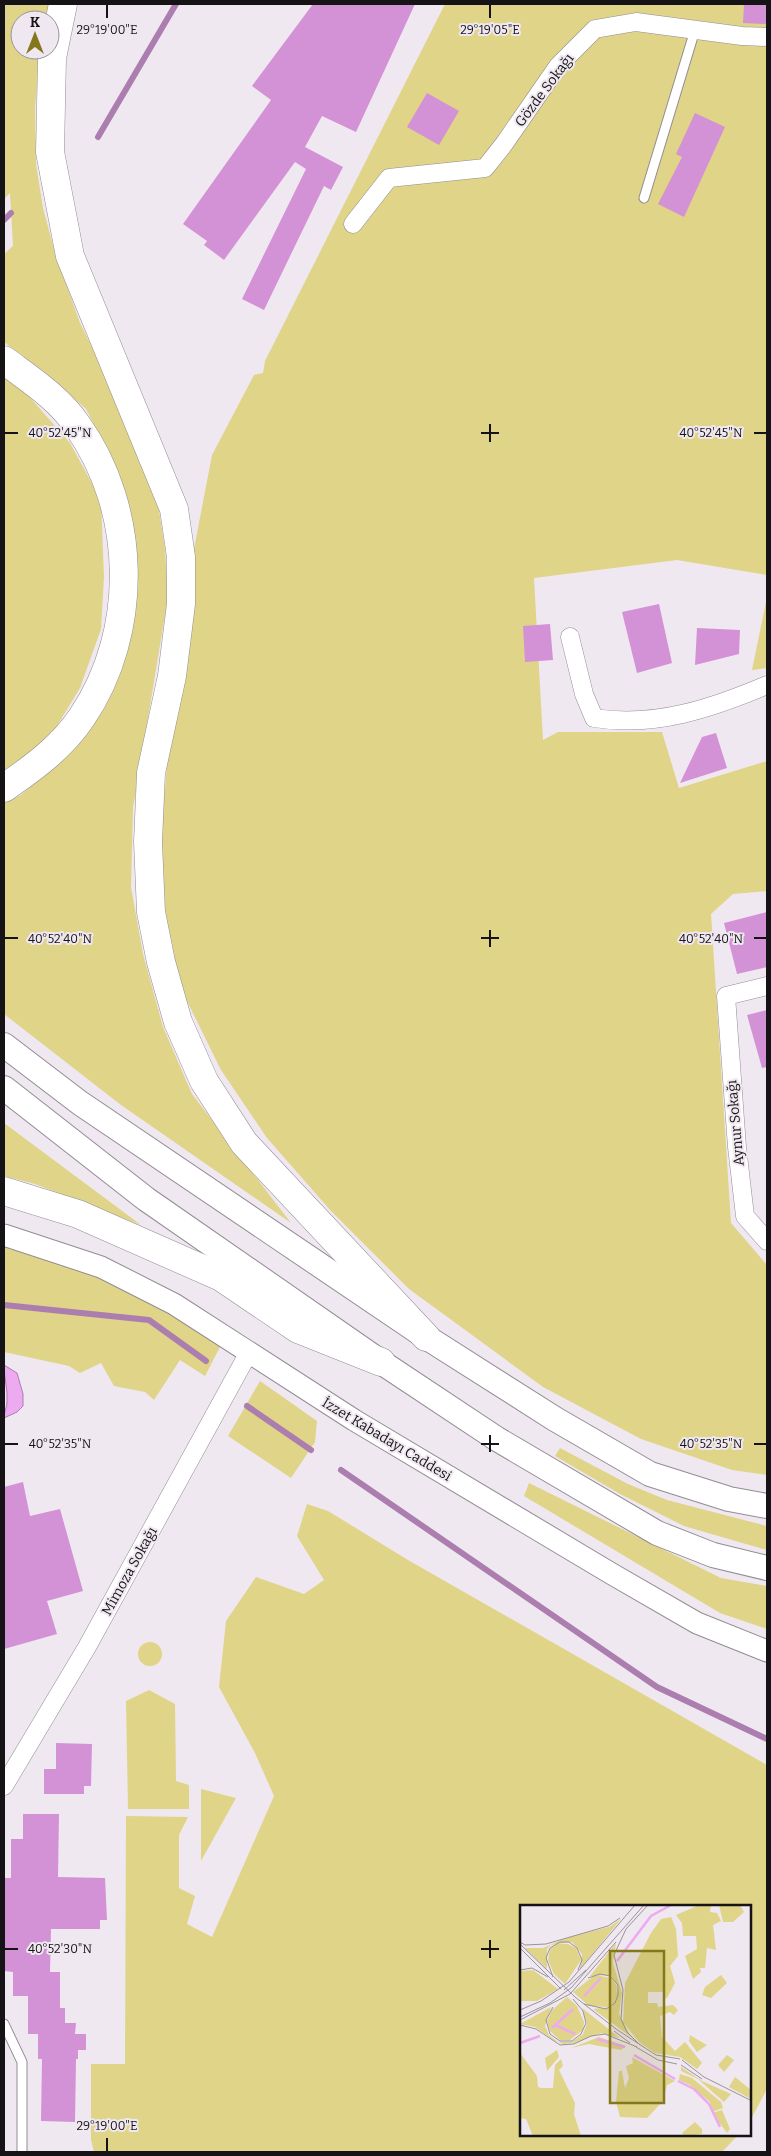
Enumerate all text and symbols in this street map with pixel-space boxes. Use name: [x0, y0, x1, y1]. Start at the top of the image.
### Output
north arrow: [10, 10, 60, 60]
text: K: [30, 14, 40, 31]
text: 29°19'00"E: [77, 23, 137, 37]
text: 29°19'05"E: [460, 23, 520, 37]
street label: Gözde Sokağı: [511, 50, 577, 130]
text: 40°52'45"N: [29, 426, 92, 440]
text: 40°52'45"N: [680, 426, 743, 440]
text: 40°52'40"N: [28, 932, 93, 946]
text: 40°52'40"N: [679, 932, 744, 946]
street label: Aynur Sokağı: [723, 1079, 748, 1167]
street label: İzzet Kabadayı Caddesi: [319, 1394, 454, 1485]
text: 40°52'35"N: [29, 1437, 92, 1451]
text: 40°52'35"N: [680, 1437, 743, 1451]
street label: Mimoza Sokağı: [98, 1524, 161, 1618]
inset map: [520, 1905, 751, 2136]
text: 40°52'30"N: [28, 1942, 92, 1956]
text: 29°19'00"E: [77, 2119, 137, 2133]

